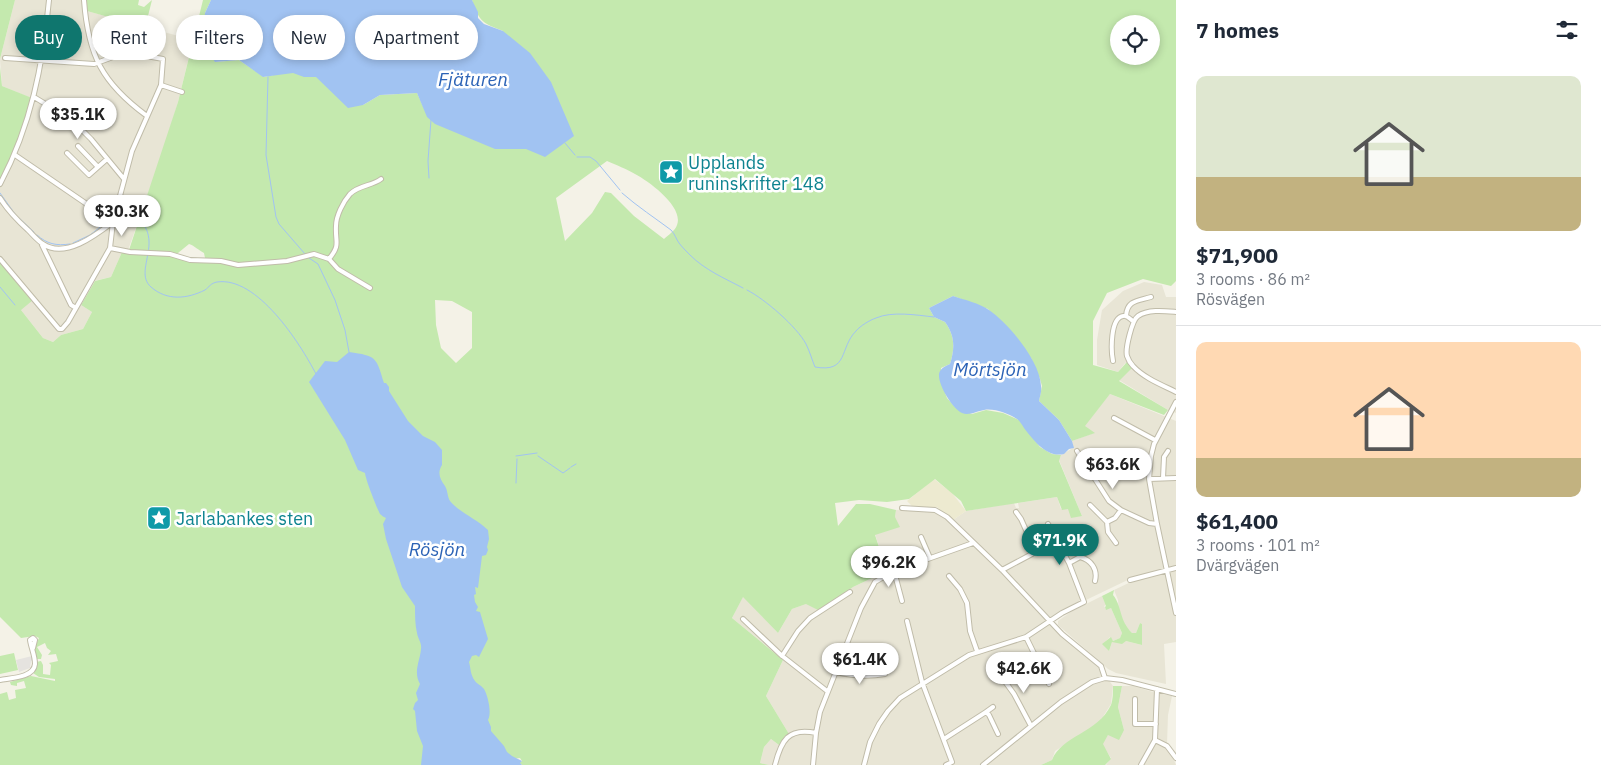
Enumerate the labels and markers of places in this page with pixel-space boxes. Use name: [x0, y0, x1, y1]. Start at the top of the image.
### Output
pin: $35.1K: [37, 98, 119, 140]
place label: Upplands runinskrifter 148: [688, 151, 824, 195]
place icon: Upplands runinskrifter 148: [658, 159, 684, 185]
pin: $30.3K: [81, 194, 163, 237]
pin: $63.6K: [1072, 448, 1154, 490]
place icon: Jarlabankes sten: [146, 505, 172, 531]
place label: Jarlabankes sten: [176, 507, 313, 530]
pin: $71.9K: [1019, 524, 1101, 566]
pin: $96.2K: [848, 546, 930, 588]
pin: $61.4K: [819, 642, 901, 685]
pin: $42.6K: [983, 652, 1065, 694]

